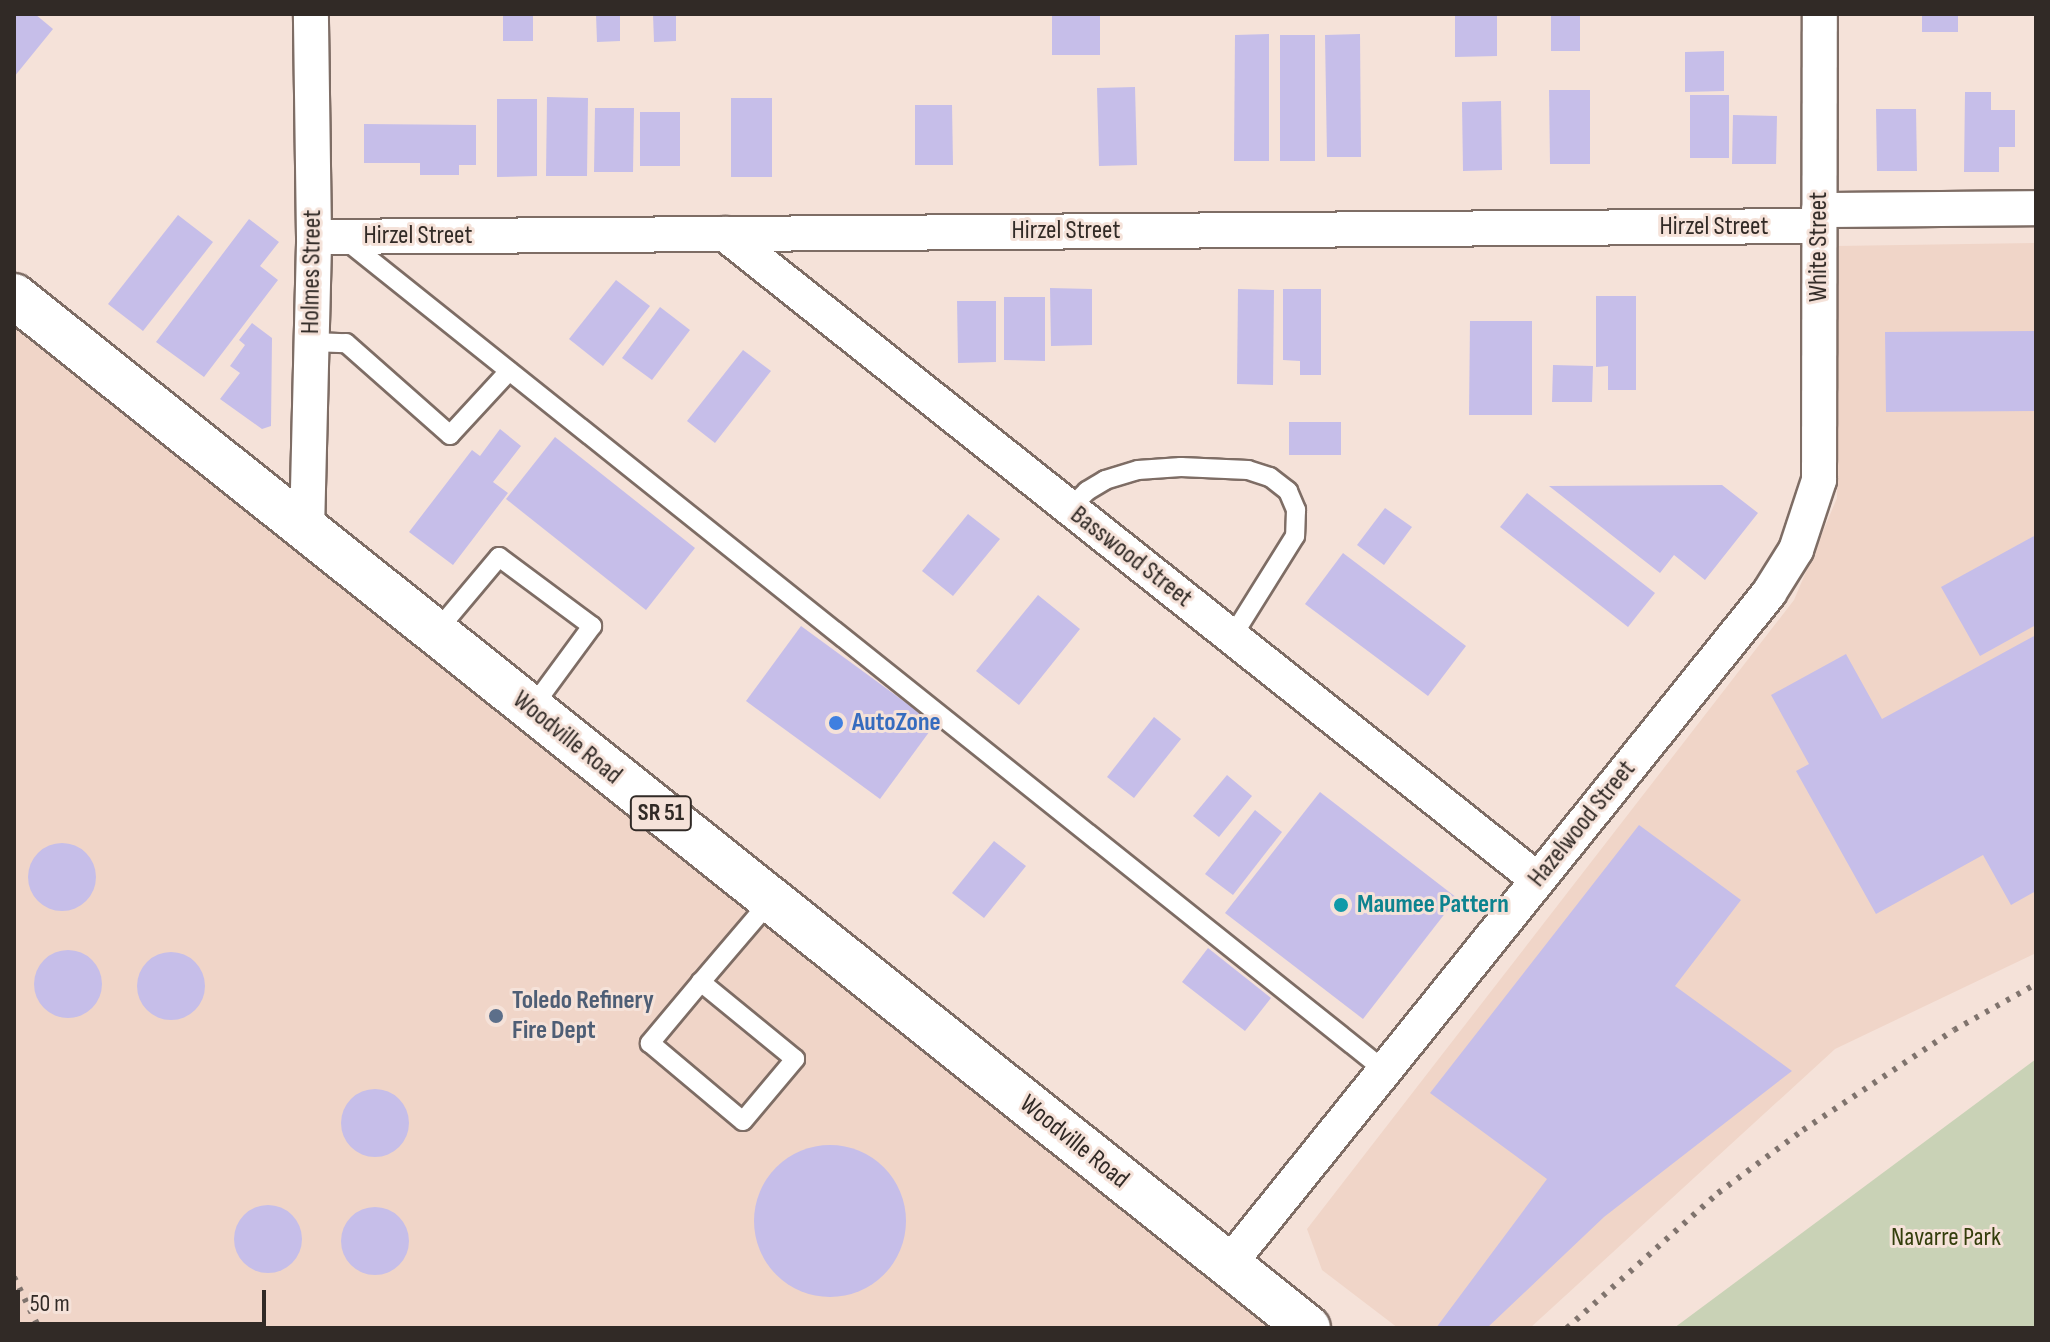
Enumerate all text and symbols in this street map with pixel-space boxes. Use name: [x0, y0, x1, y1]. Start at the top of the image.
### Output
street label: White Street: [1803, 192, 1835, 302]
street label: Holmes Street: [295, 210, 329, 334]
street label: Hirzel Street: [1660, 211, 1768, 243]
street label: Hirzel Street: [1012, 215, 1120, 247]
street label: Hirzel Street: [364, 220, 472, 252]
street label: Basswood Street: [1064, 500, 1198, 614]
street label: Woodville Road: [506, 685, 628, 791]
place label: AutoZone: [852, 707, 941, 739]
marker: AutoZone: [827, 714, 845, 732]
street label: Hazelwood Street: [1522, 755, 1642, 893]
road number: SR 51: [629, 793, 693, 833]
place label: Maumee Pattern: [1357, 889, 1509, 921]
marker: Maumee Pattern: [1332, 896, 1350, 914]
place label: Toledo Refinery Fire Dept: [512, 985, 654, 1046]
marker: Toledo Refinery Fire Dept: [487, 1007, 505, 1025]
street label: Woodville Road: [1013, 1089, 1135, 1195]
park label: Navarre Park: [1891, 1222, 2001, 1254]
scale bar: [20, 1274, 270, 1324]
text: 50 m: [30, 1289, 70, 1318]

